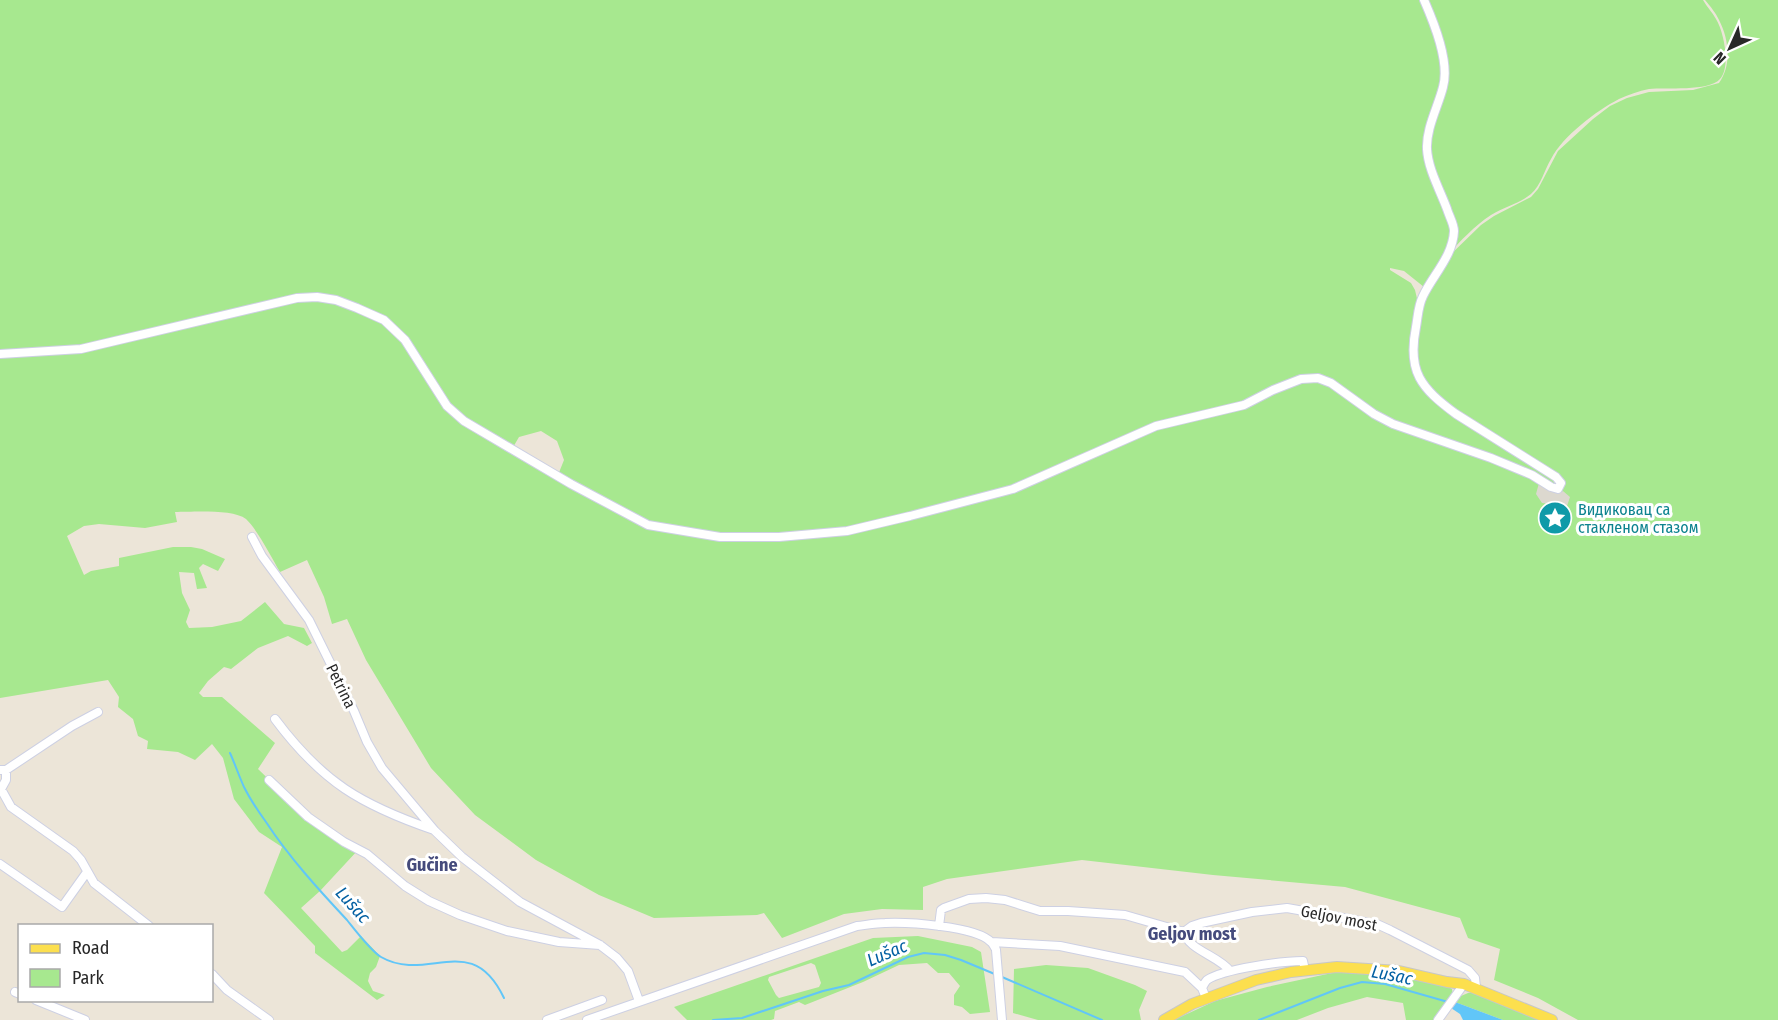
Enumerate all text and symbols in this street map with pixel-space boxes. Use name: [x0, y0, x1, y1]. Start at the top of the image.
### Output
north arrow: [1700, 18, 1760, 78]
text: N: [1710, 48, 1730, 68]
place icon: Видиковац са стакленом стазом: [1537, 500, 1573, 536]
place label: Видиковац са стакленом стазом: [1578, 500, 1699, 537]
street label: Petrina: [322, 661, 360, 711]
district label: Gučine: [406, 854, 458, 876]
water label: Lušac: [331, 882, 375, 928]
street label: Geljov most: [1299, 901, 1380, 935]
district label: Geljov most: [1148, 923, 1237, 945]
legend: [18, 924, 213, 1002]
water label: Lušac: [864, 935, 911, 971]
text: Road: [72, 937, 109, 959]
water label: Lušac: [1369, 960, 1415, 990]
text: Park: [72, 967, 105, 989]

